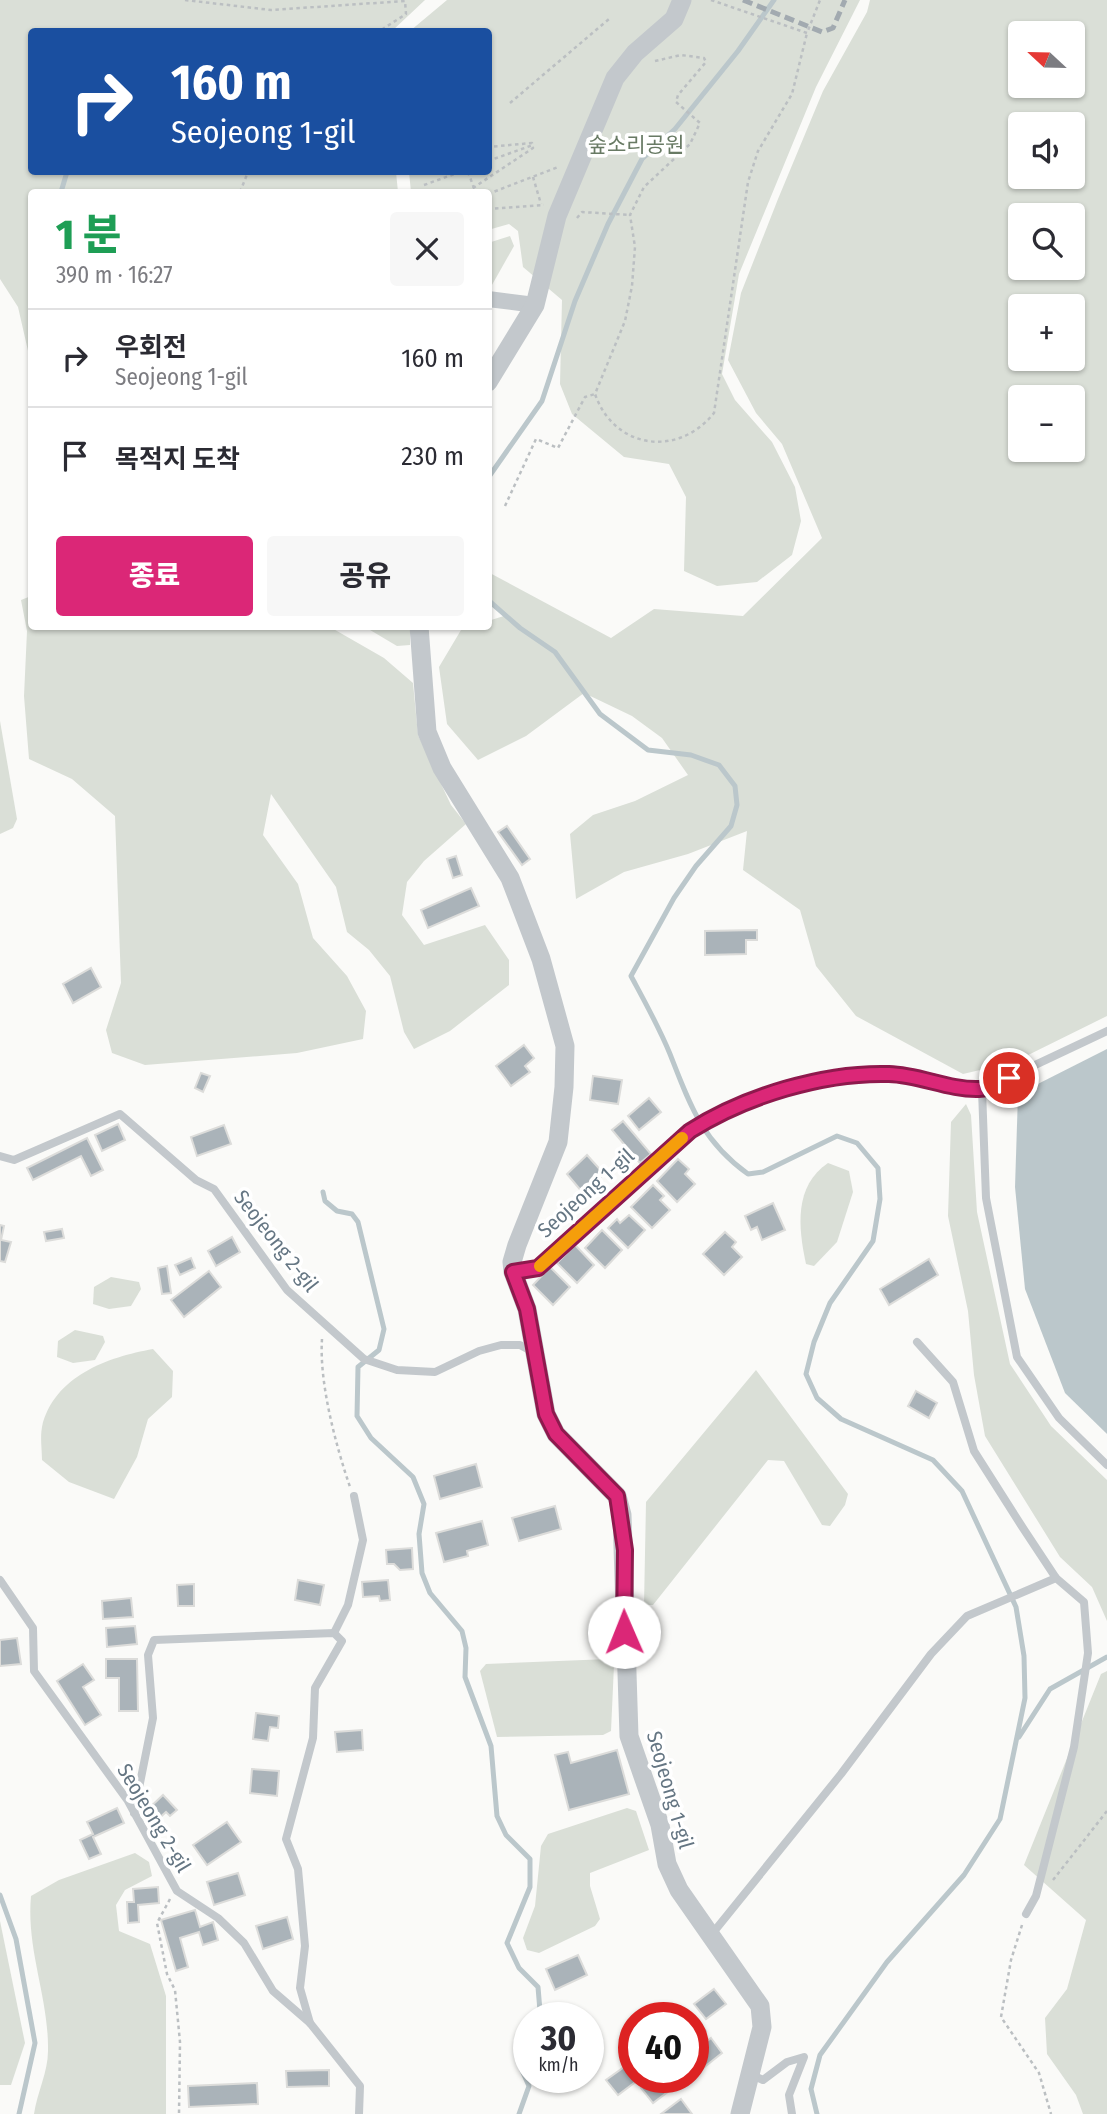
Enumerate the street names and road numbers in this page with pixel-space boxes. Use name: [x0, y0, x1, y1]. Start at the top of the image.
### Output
street label: Seojeong 1-gil: [532, 1143, 640, 1243]
street label: Seojeong 2-gil: [228, 1185, 324, 1297]
street label: Seojeong 1-gil: [641, 1728, 699, 1852]
street label: Seojeong 2-gil: [111, 1759, 197, 1877]

